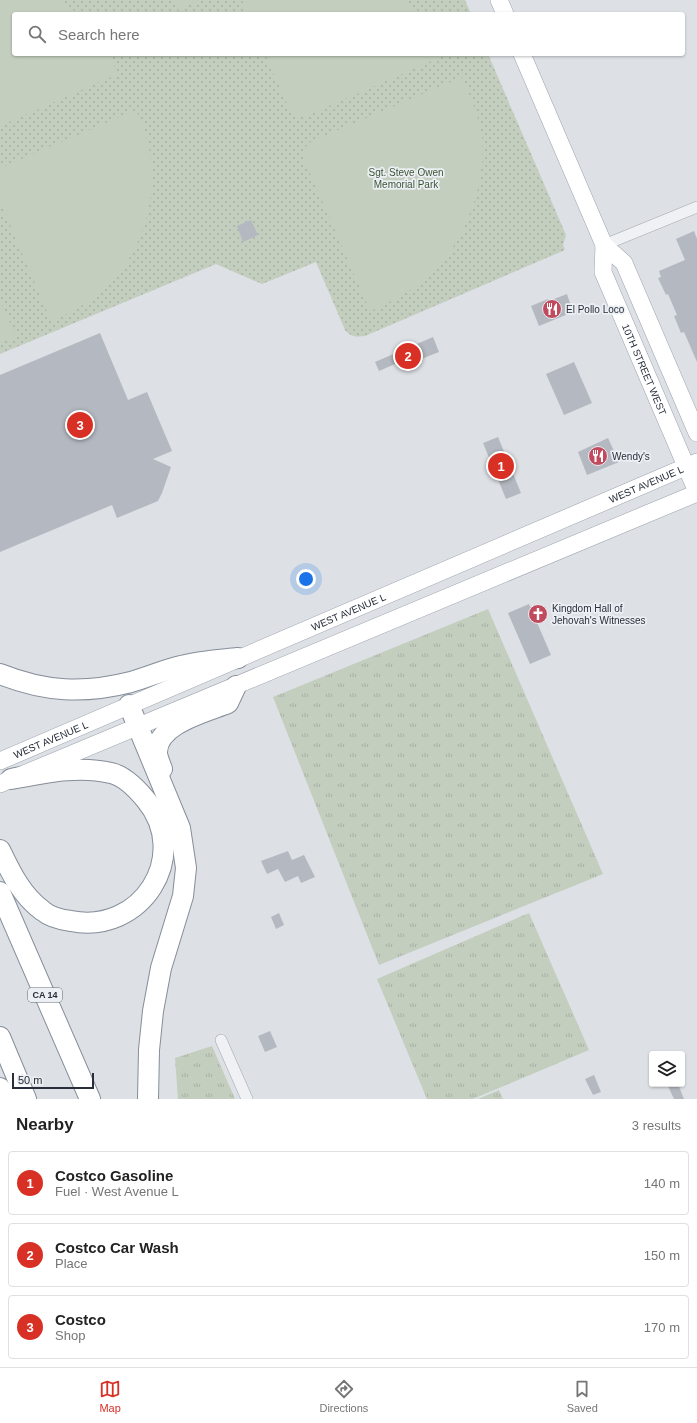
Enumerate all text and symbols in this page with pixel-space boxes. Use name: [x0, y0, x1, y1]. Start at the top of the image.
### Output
search box: [12, 12, 685, 56]
icon: search: [26, 23, 48, 45]
text: Search here: [58, 26, 140, 43]
park label: Sgt. Steve Owen Memorial Park: [368, 167, 444, 190]
restaurant icon: El Pollo Loco: [541, 298, 563, 320]
place label: El Pollo Loco: [566, 304, 625, 315]
street label: 10TH STREET WEST: [620, 322, 669, 417]
pin: 2: [395, 341, 421, 371]
pin: 3: [67, 410, 93, 440]
restaurant icon: Wendy's: [587, 445, 609, 467]
pin: 1: [488, 451, 514, 481]
place label: Wendy's: [612, 451, 650, 462]
street label: WEST AVENUE L: [607, 463, 685, 505]
your location: [296, 569, 316, 589]
street label: WEST AVENUE L: [309, 591, 388, 632]
church icon: Kingdom Hall of Jehovah's Witnesses: [527, 603, 549, 625]
place label: Kingdom Hall of Jehovah's Witnesses: [552, 603, 646, 626]
street label: WEST AVENUE L: [12, 718, 90, 760]
road number: CA 14: [28, 988, 62, 1002]
map controls: [649, 1051, 685, 1087]
button: layers: [649, 1051, 685, 1087]
scale bar: [12, 1071, 94, 1090]
text: 50 m: [18, 1074, 42, 1086]
text: Nearby: [16, 1115, 74, 1134]
text: 3 results: [632, 1118, 681, 1133]
text: Costco Gasoline: [55, 1167, 173, 1184]
text: 1: [26, 1176, 34, 1191]
text: 140 m: [644, 1176, 680, 1191]
text: Fuel · West Avenue L: [55, 1184, 179, 1199]
text: Costco Car Wash: [55, 1239, 179, 1256]
text: 2: [26, 1248, 34, 1263]
text: 150 m: [644, 1248, 680, 1263]
text: Place: [55, 1256, 88, 1271]
text: Costco: [55, 1311, 106, 1328]
text: 3: [26, 1320, 34, 1335]
text: 170 m: [644, 1320, 680, 1335]
text: Shop: [55, 1328, 85, 1343]
tab: Map: [99, 1378, 121, 1414]
tab: Directions: [319, 1378, 368, 1414]
tab: Saved: [567, 1378, 598, 1414]

